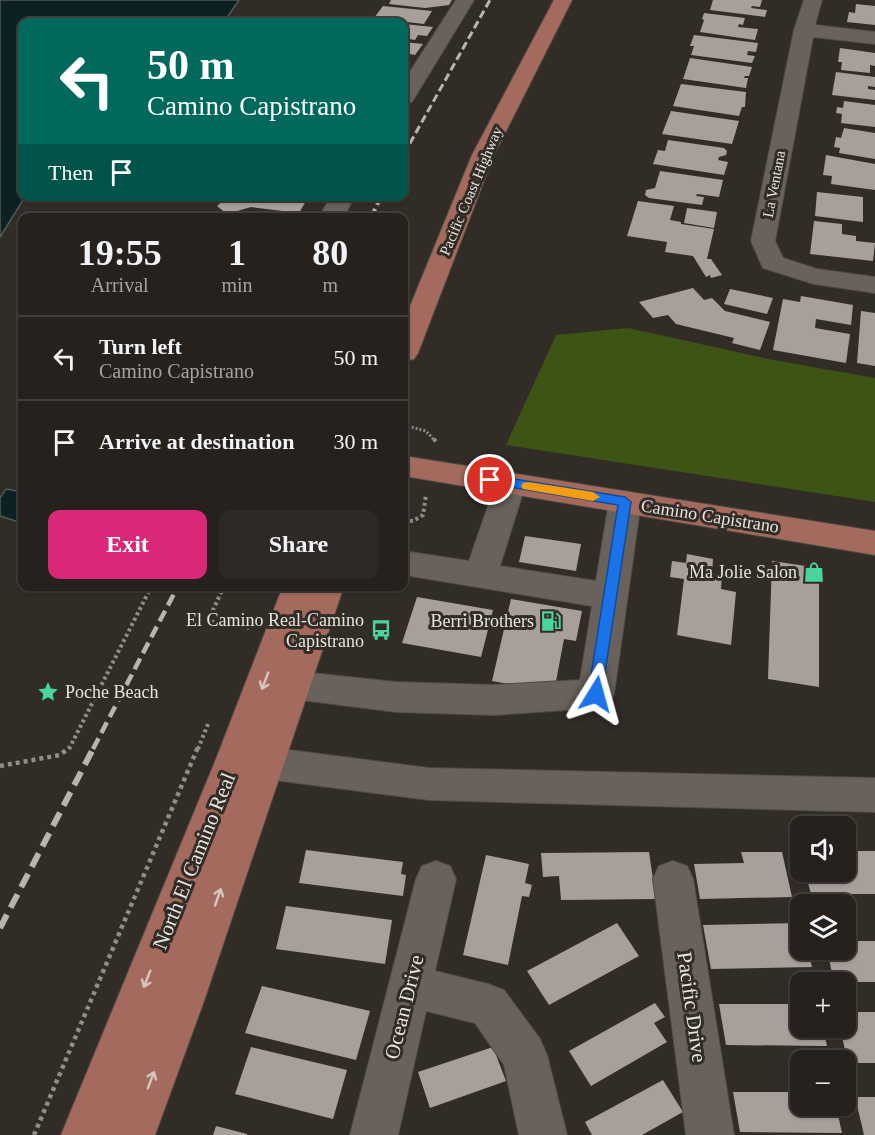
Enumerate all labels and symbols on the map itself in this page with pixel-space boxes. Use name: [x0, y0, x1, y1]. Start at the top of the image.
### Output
street label: Pacific Coast Highway: [437, 124, 506, 258]
street label: La Ventana: [760, 149, 788, 219]
pin: [464, 454, 515, 505]
street label: Camino Capistrano: [640, 495, 780, 537]
shop icon: Ma Jolie Salon: [802, 560, 826, 584]
place label: Ma Jolie Salon: [689, 562, 797, 582]
fuel station icon: Berri Brothers: [539, 609, 563, 633]
place label: El Camino Real-Camino Capistrano: [186, 610, 364, 651]
place label: Berri Brothers: [431, 611, 534, 631]
bus stop icon: El Camino Real-Camino Capistrano: [369, 618, 393, 642]
position arrow: [564, 662, 628, 726]
one-way arrow: [258, 671, 269, 689]
place icon: Poche Beach: [36, 680, 60, 704]
place label: Poche Beach: [65, 682, 158, 702]
street label: North El Camino Real: [148, 769, 240, 953]
one-way arrow: [214, 888, 225, 907]
street label: Pacific Drive: [672, 950, 712, 1064]
street label: Ocean Drive: [379, 952, 429, 1062]
one-way arrow: [141, 970, 152, 988]
one-way arrow: [147, 1072, 158, 1090]

